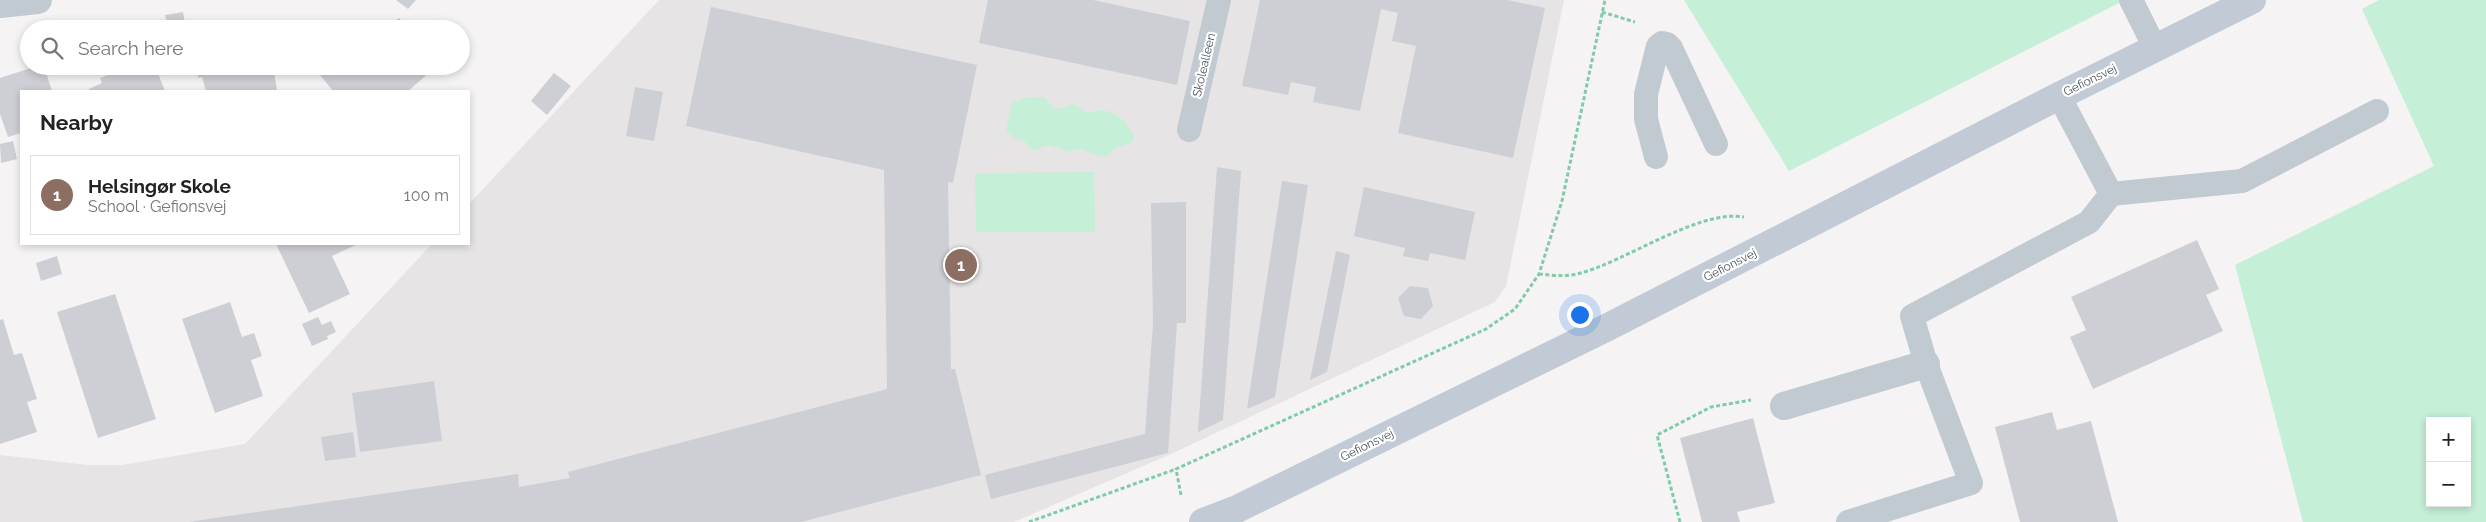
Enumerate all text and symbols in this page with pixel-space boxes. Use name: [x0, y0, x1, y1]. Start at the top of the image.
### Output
search box: [20, 20, 470, 75]
street label: Skolealleen: [1190, 32, 1218, 98]
icon: search: [38, 34, 66, 62]
text: Search here: [78, 37, 184, 59]
street label: Gefionsvej: [2061, 61, 2119, 99]
text: Nearby: [40, 110, 113, 135]
text: Helsingør Skole: [88, 175, 231, 197]
text: 1: [53, 186, 61, 205]
text: 100 m: [404, 186, 449, 205]
text: School · Gefionsvej: [88, 197, 226, 216]
pin: 1: [945, 246, 977, 284]
street label: Gefionsvej: [1701, 246, 1759, 284]
your location: [1567, 302, 1593, 328]
map controls: [2426, 417, 2471, 507]
button: +: [2426, 417, 2471, 462]
street label: Gefionsvej: [1338, 426, 1396, 464]
button: −: [2426, 462, 2471, 507]

